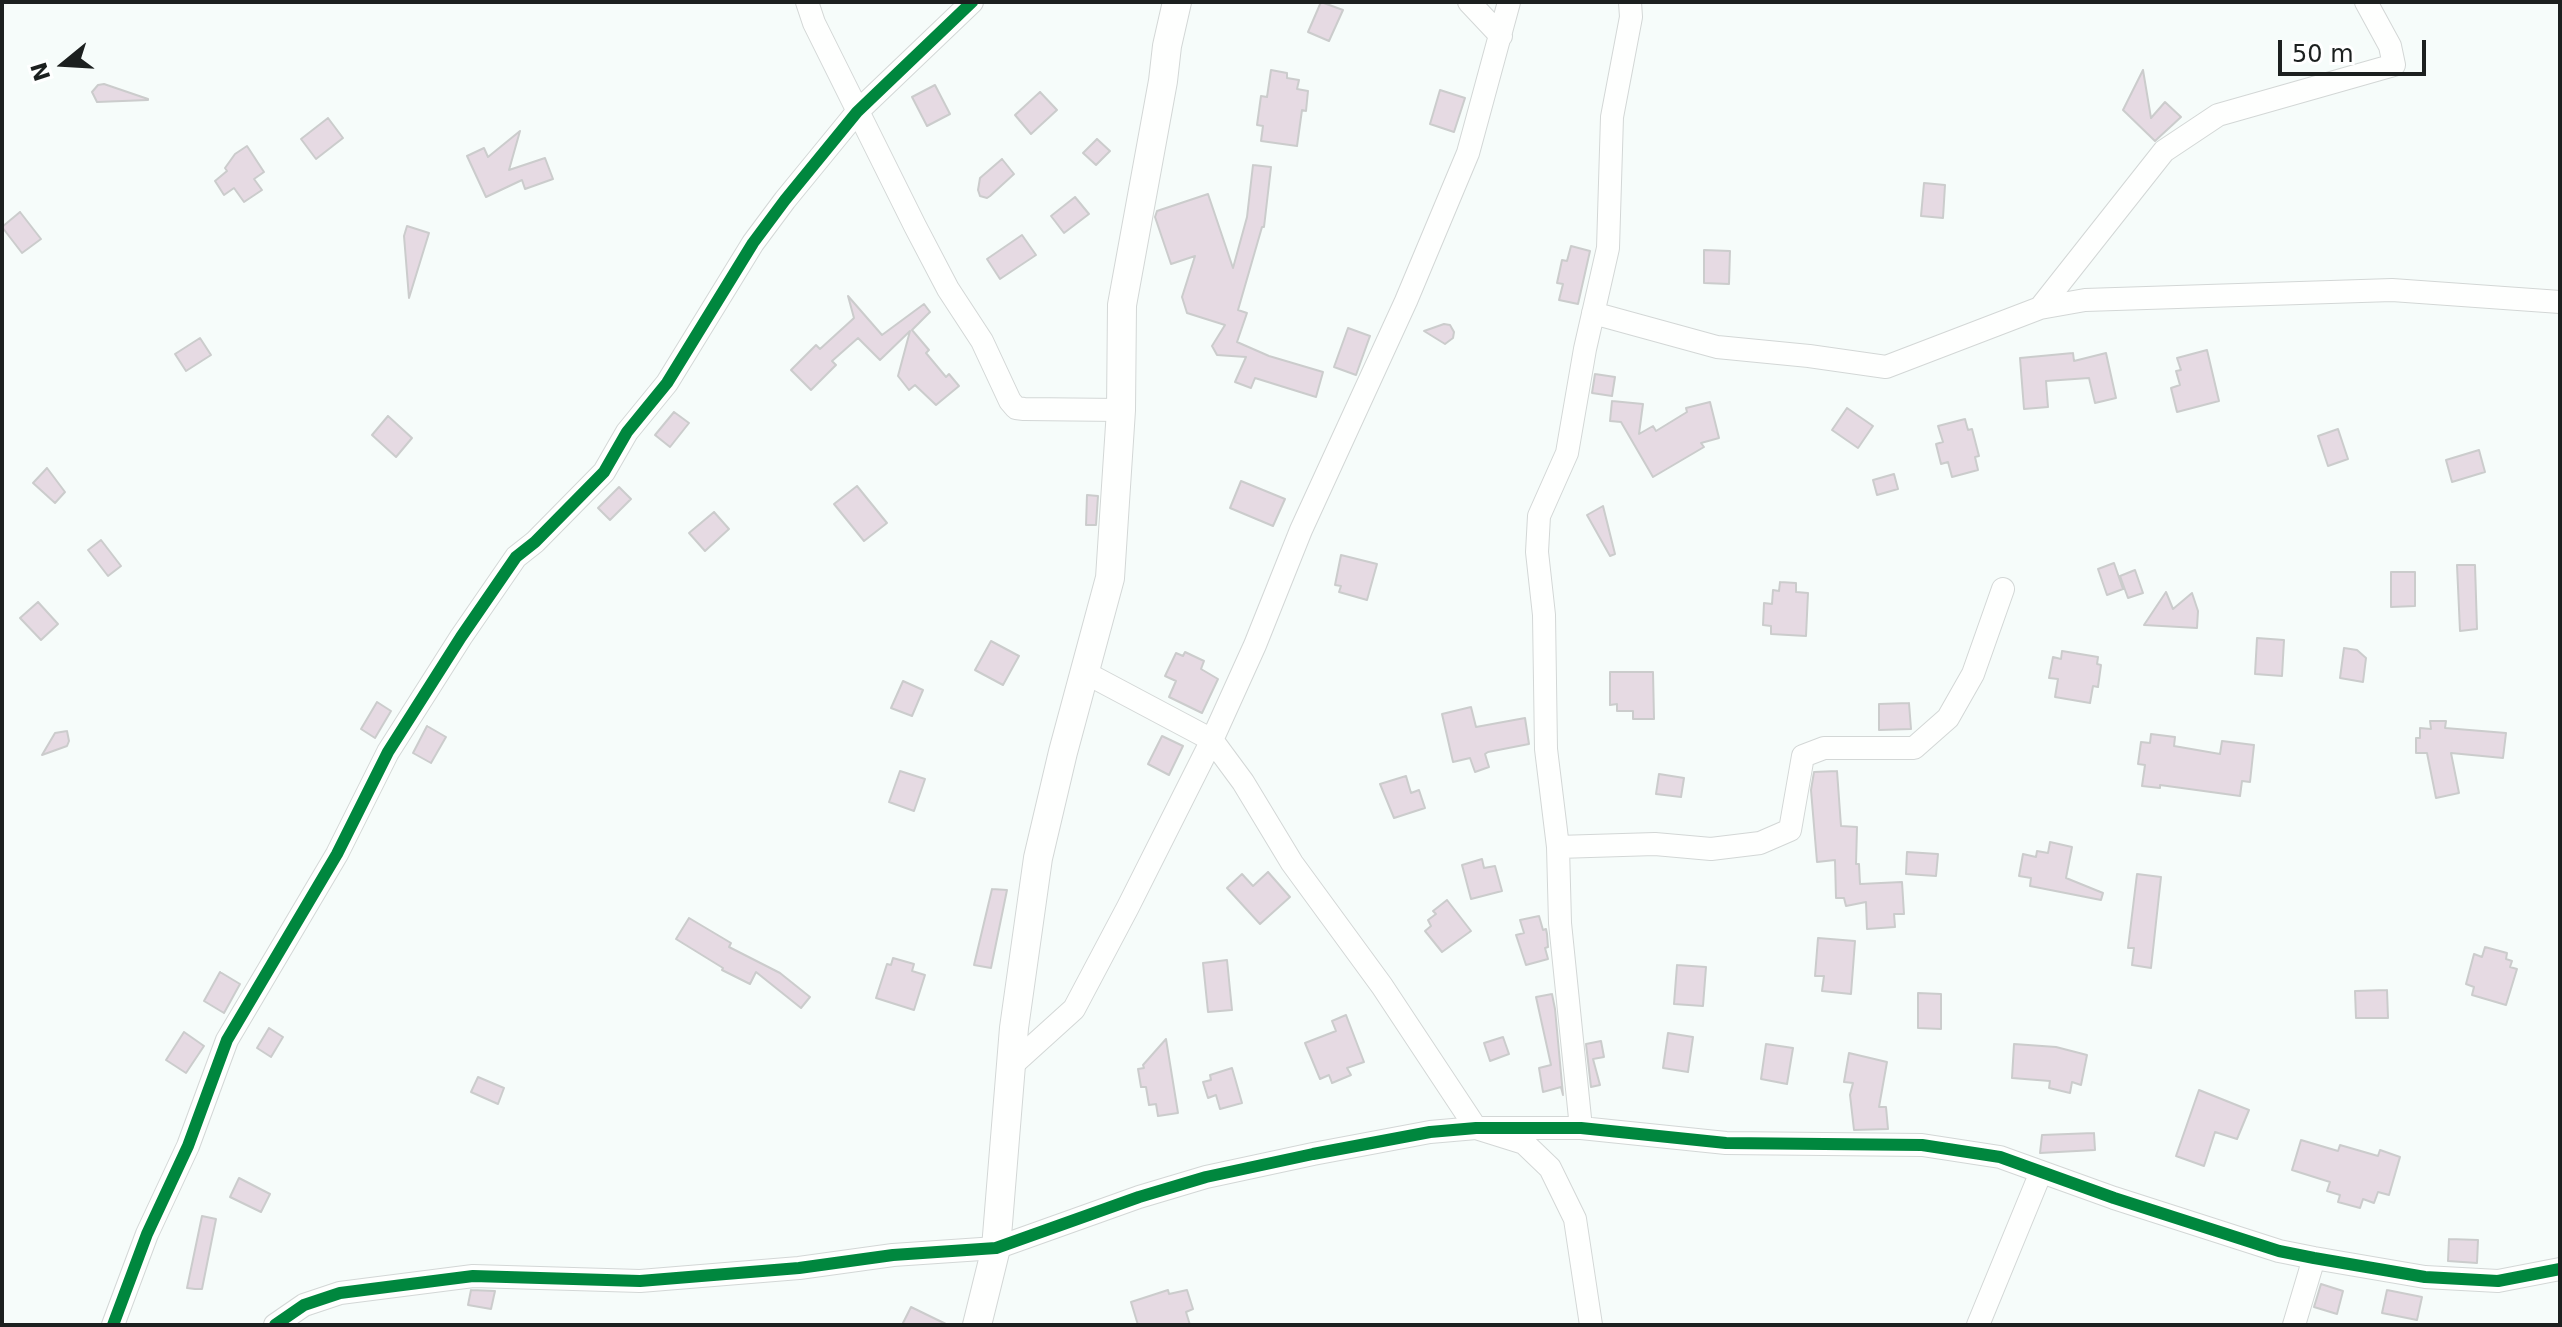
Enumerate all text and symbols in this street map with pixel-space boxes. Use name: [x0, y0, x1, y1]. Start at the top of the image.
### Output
north arrow: [24, 24, 104, 104]
scale bar: [2282, 24, 2430, 74]
text: 50 m: [2292, 40, 2354, 68]
text: N: [26, 59, 55, 84]

